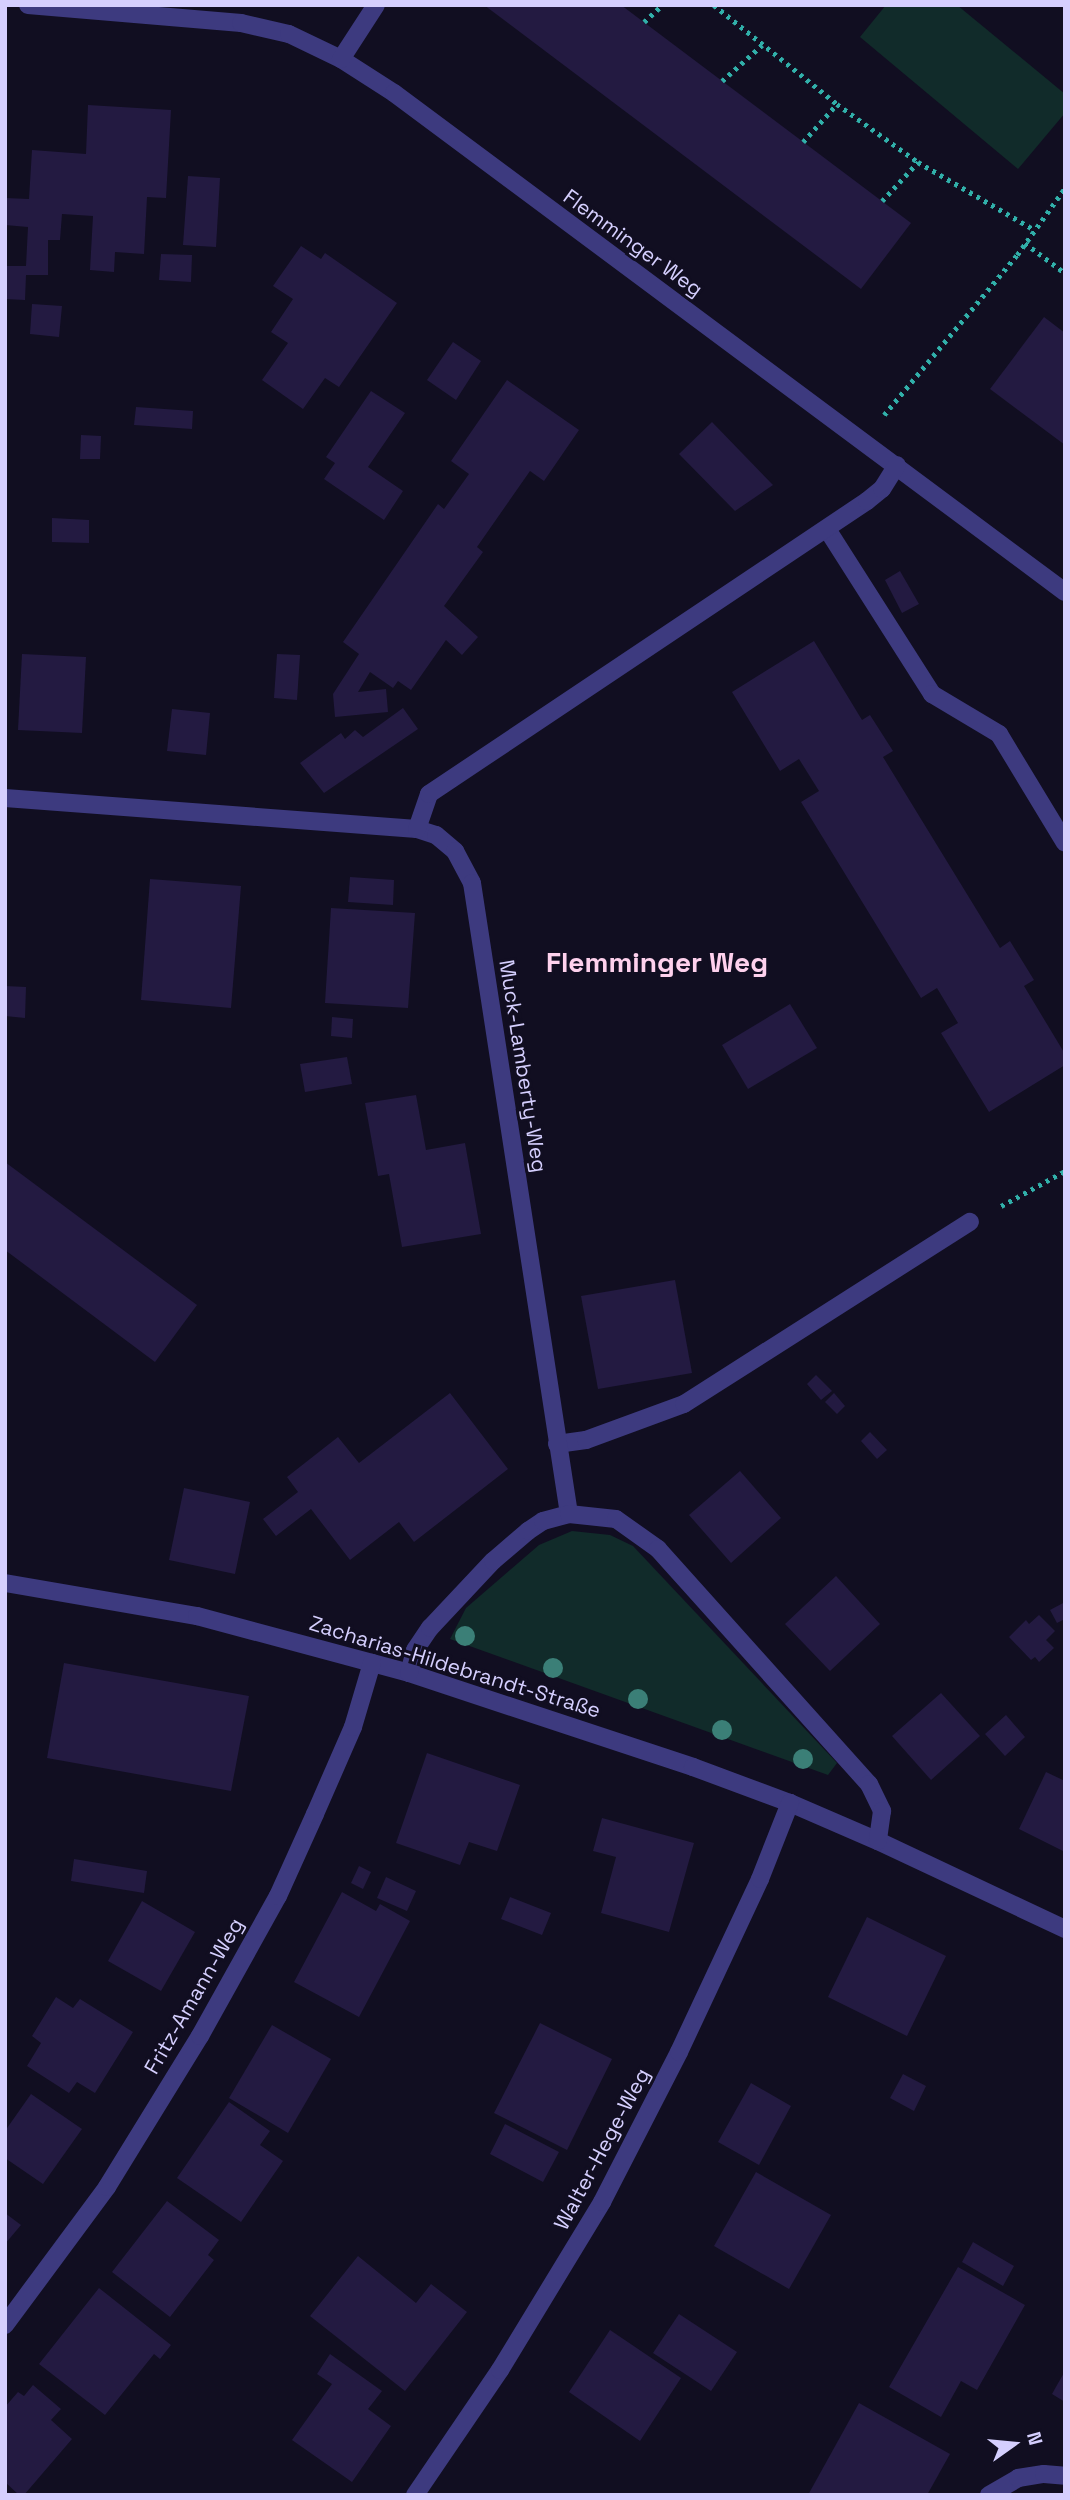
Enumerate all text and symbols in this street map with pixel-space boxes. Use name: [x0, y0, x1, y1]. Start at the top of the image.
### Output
street label: Flemminger Weg: [558, 184, 708, 302]
district label: Flemminger Weg: [546, 945, 768, 979]
street label: Muck-Lamberty-Weg: [494, 958, 552, 1174]
street label: Zacharias-Hildebrandt-Straße: [306, 1611, 604, 1723]
street label: Fritz-Amann-Weg: [139, 1913, 249, 2079]
street label: Walter-Hege-Weg: [549, 2064, 655, 2234]
north arrow: [979, 2409, 1049, 2479]
text: N: [1021, 2429, 1048, 2448]

